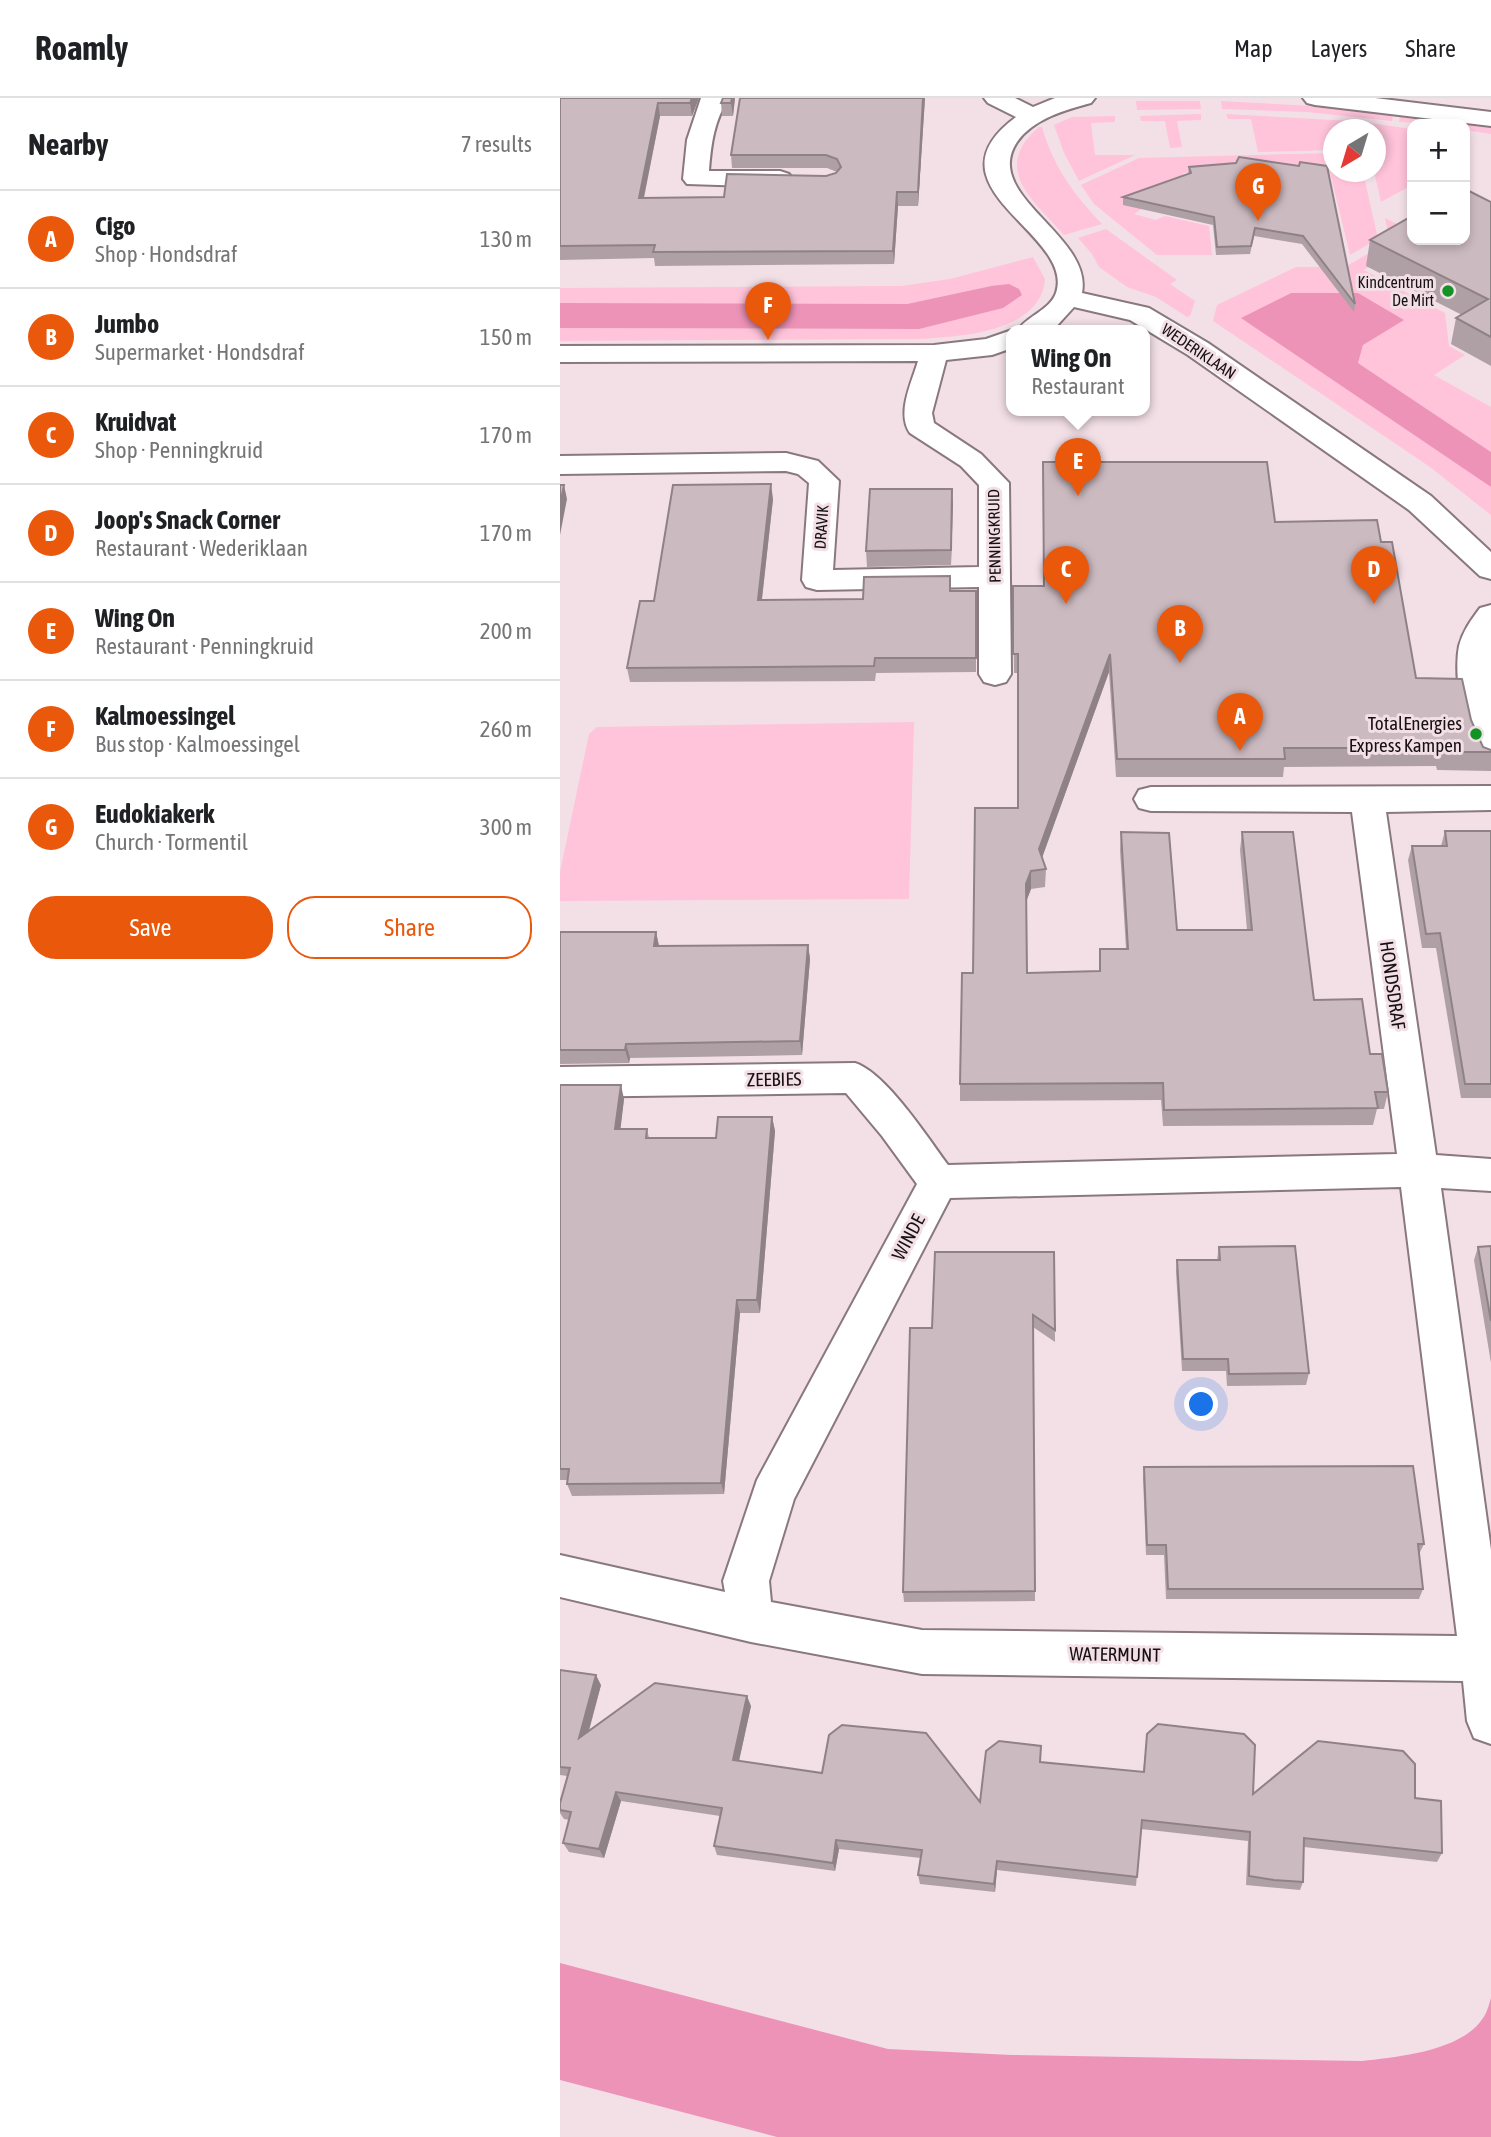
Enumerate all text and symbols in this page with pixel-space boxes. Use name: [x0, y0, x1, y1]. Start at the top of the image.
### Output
text: Roamly: [35, 29, 128, 67]
text: Map: [1234, 35, 1273, 62]
text: Layers: [1311, 35, 1367, 62]
text: Share: [1405, 35, 1456, 62]
north arrow: [1323, 119, 1386, 182]
map controls: [1407, 119, 1470, 245]
button: +: [1407, 119, 1470, 182]
text: Nearby: [28, 127, 108, 161]
text: 7 results: [461, 131, 532, 157]
pin: G: [1235, 163, 1281, 221]
button: −: [1407, 182, 1470, 245]
text: Cigo: [95, 211, 136, 241]
text: A: [45, 226, 57, 252]
text: 130 m: [480, 226, 532, 252]
text: Shop · Hondsdraf: [95, 241, 237, 267]
place label: Kindcentrum De Mirt: [1358, 273, 1434, 309]
pin: F: [745, 282, 791, 340]
marker: Kindcentrum De Mirt: [1440, 283, 1456, 299]
text: Jumbo: [95, 309, 159, 339]
street label: WEDERIKLAAN: [1159, 320, 1239, 382]
text: B: [46, 324, 56, 350]
text: 150 m: [480, 324, 532, 350]
popup: [1006, 325, 1150, 416]
text: Supermarket · Hondsdraf: [95, 339, 305, 365]
text: Wing On: [1031, 343, 1111, 373]
text: Restaurant: [1031, 373, 1125, 399]
text: Kruidvat: [95, 407, 176, 437]
text: C: [46, 422, 56, 448]
text: 170 m: [480, 422, 532, 448]
text: Shop · Penningkruid: [95, 437, 263, 463]
pin: E: [1055, 438, 1101, 496]
street label: PENNINGKRUID: [984, 489, 1004, 583]
street label: DRAVIK: [810, 504, 832, 550]
text: Joop's Snack Corner: [95, 505, 280, 535]
text: D: [45, 520, 57, 546]
text: 170 m: [480, 520, 532, 546]
text: Restaurant · Wederiklaan: [95, 535, 308, 561]
pin: C: [1043, 546, 1089, 604]
pin: D: [1351, 546, 1397, 604]
text: Wing On: [95, 603, 175, 633]
pin: B: [1157, 605, 1203, 663]
text: E: [46, 618, 56, 644]
text: 200 m: [480, 618, 532, 644]
text: Restaurant · Penningkruid: [95, 633, 314, 659]
pin: A: [1217, 693, 1263, 751]
text: Kalmoessingel: [95, 701, 235, 731]
place label: TotalEnergies Express Kampen: [1349, 712, 1462, 756]
text: F: [46, 716, 56, 742]
text: 260 m: [480, 716, 532, 742]
marker: TotalEnergies Express Kampen: [1468, 726, 1484, 742]
text: Bus stop · Kalmoessingel: [95, 731, 300, 757]
text: Eudokiakerk: [95, 799, 214, 829]
text: G: [45, 814, 57, 840]
text: 300 m: [480, 814, 532, 840]
text: Church · Tormentil: [95, 829, 248, 855]
button: Save: [28, 896, 273, 959]
button: Share: [287, 896, 532, 959]
street label: HONDSDRAF: [1376, 939, 1410, 1031]
street label: ZEEBIES: [746, 1068, 802, 1090]
street label: WINDE: [887, 1210, 929, 1264]
your location: [1184, 1387, 1218, 1421]
street label: WATERMUNT: [1069, 1642, 1162, 1666]

